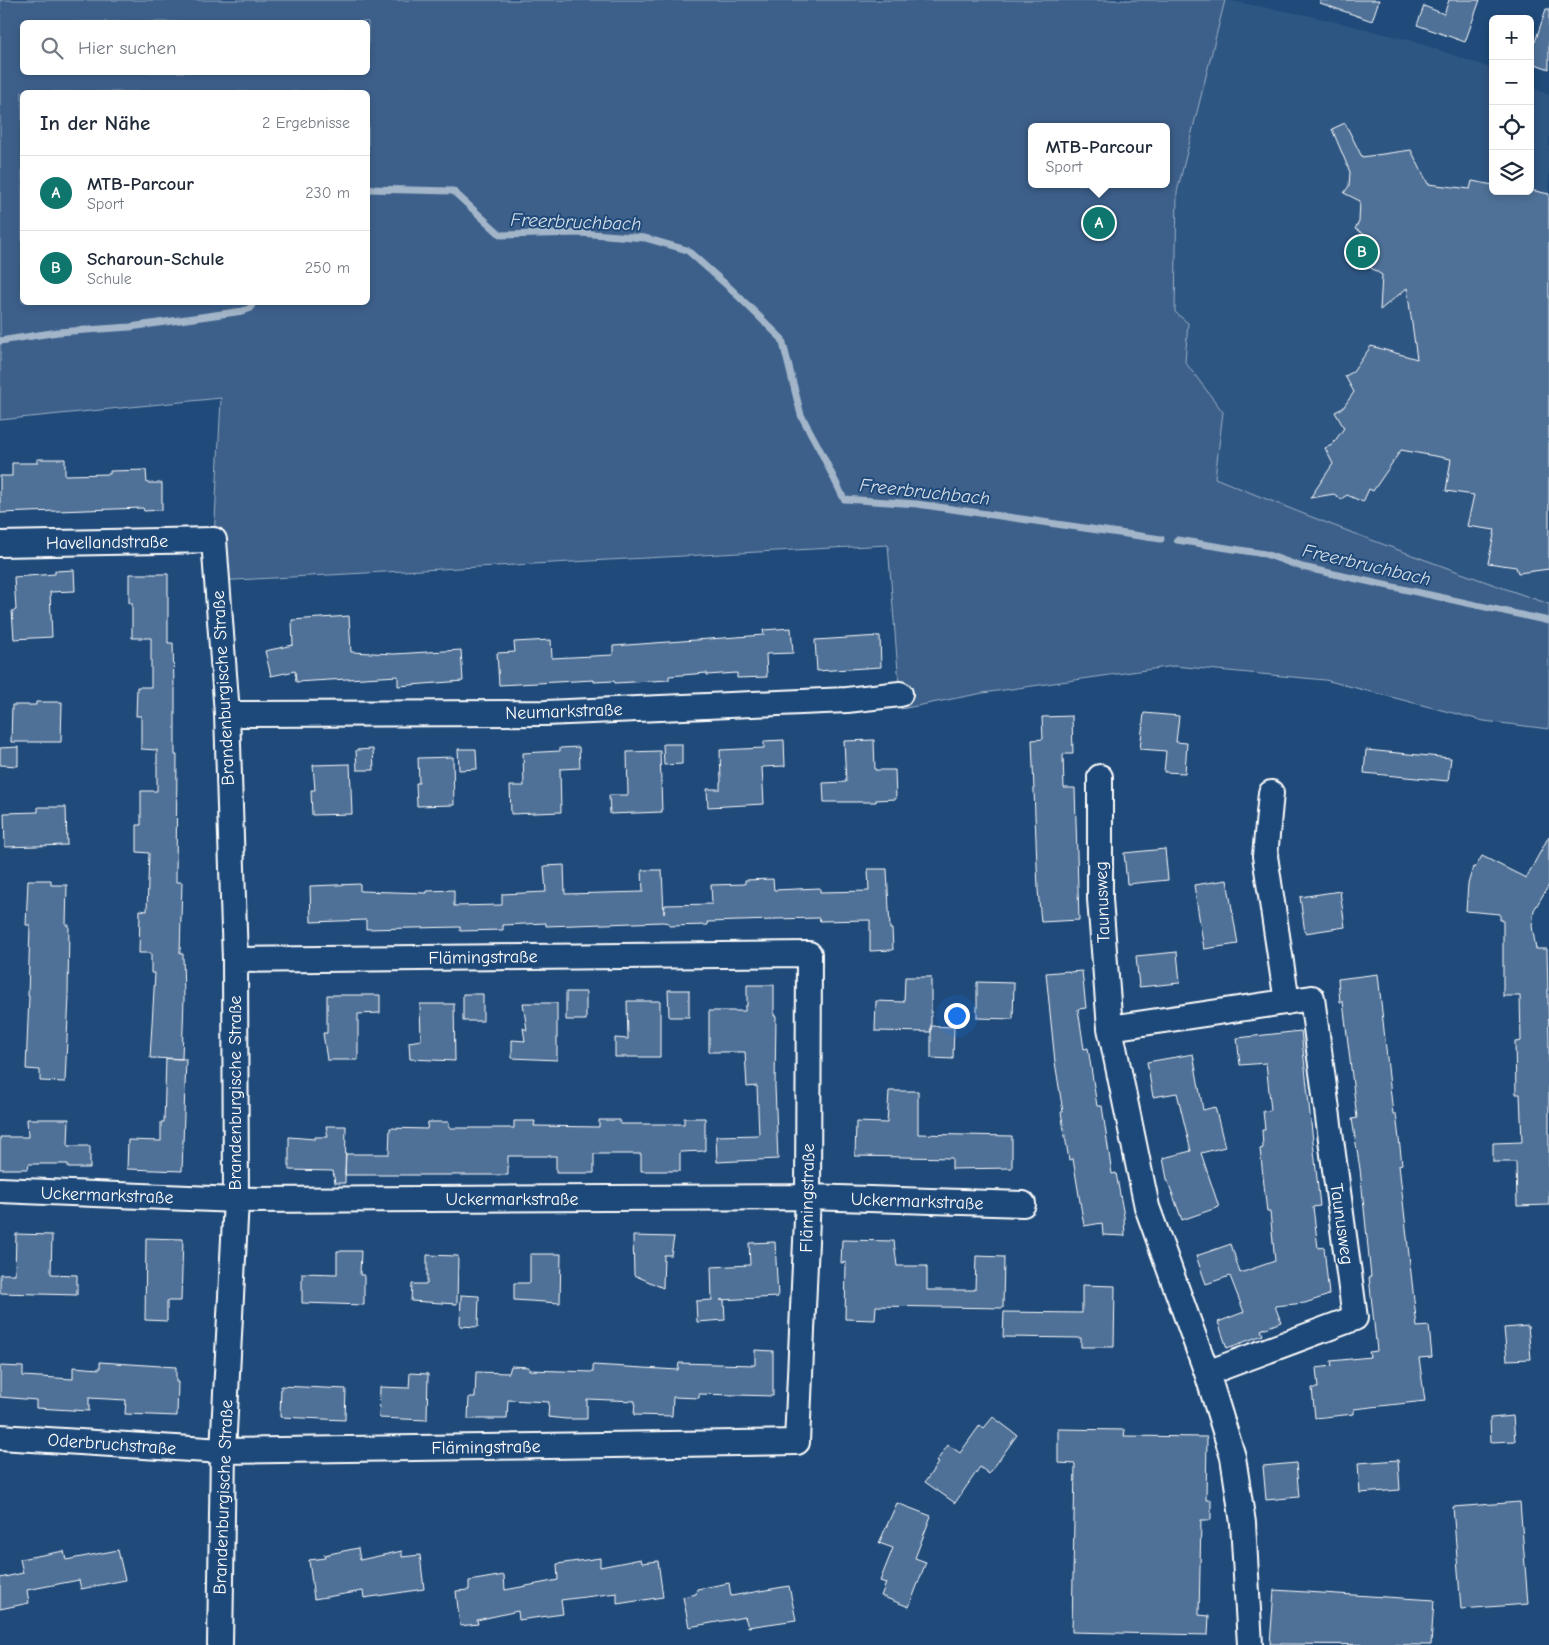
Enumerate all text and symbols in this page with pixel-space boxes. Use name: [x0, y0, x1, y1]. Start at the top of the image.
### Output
map controls: [1489, 15, 1534, 195]
button: +: [1489, 15, 1534, 60]
search box: [20, 20, 370, 75]
icon: search: [38, 34, 66, 62]
text: Hier suchen: [78, 37, 176, 59]
button: −: [1489, 60, 1534, 105]
button: locate: [1489, 105, 1534, 150]
text: In der Nähe: [40, 111, 150, 135]
text: 2 Ergebnisse: [262, 114, 350, 132]
popup: [1028, 123, 1170, 188]
text: MTB-Parcour: [1046, 136, 1152, 158]
button: layers: [1489, 150, 1534, 195]
text: Sport: [1046, 158, 1082, 176]
text: MTB-Parcour: [87, 173, 194, 195]
text: A: [52, 184, 60, 202]
text: 230 m: [305, 184, 350, 202]
text: Sport: [87, 195, 124, 213]
pin: A: [1083, 204, 1115, 242]
water label: Freerbruchbach: [510, 209, 642, 235]
pin: B: [1346, 233, 1378, 271]
text: Scharoun-Schule: [87, 248, 224, 270]
text: B: [51, 259, 61, 277]
text: 250 m: [305, 259, 350, 277]
text: Schule: [87, 270, 132, 288]
water label: Freerbruchbach: [859, 474, 991, 510]
street label: Havellandstraße: [46, 531, 168, 554]
water label: Freerbruchbach: [1300, 540, 1433, 590]
street label: Brandenburgische Straße: [208, 590, 239, 786]
street label: Neumarkstraße: [505, 699, 623, 724]
street label: Taunusweg: [1091, 861, 1114, 943]
street label: Flämingstraße: [428, 946, 538, 969]
street label: Brandenburgische Straße: [225, 995, 246, 1191]
your location: [944, 1003, 970, 1029]
street label: Flämingstraße: [796, 1143, 819, 1253]
street label: Taunusweg: [1325, 1182, 1358, 1266]
street label: Uckermarkstraße: [40, 1183, 174, 1208]
street label: Uckermarkstraße: [446, 1189, 578, 1210]
street label: Uckermarkstraße: [850, 1189, 984, 1214]
street label: Brandenburgische Straße: [210, 1399, 237, 1595]
street label: Oderbruchstraße: [47, 1430, 177, 1459]
street label: Flämingstraße: [431, 1436, 541, 1459]

